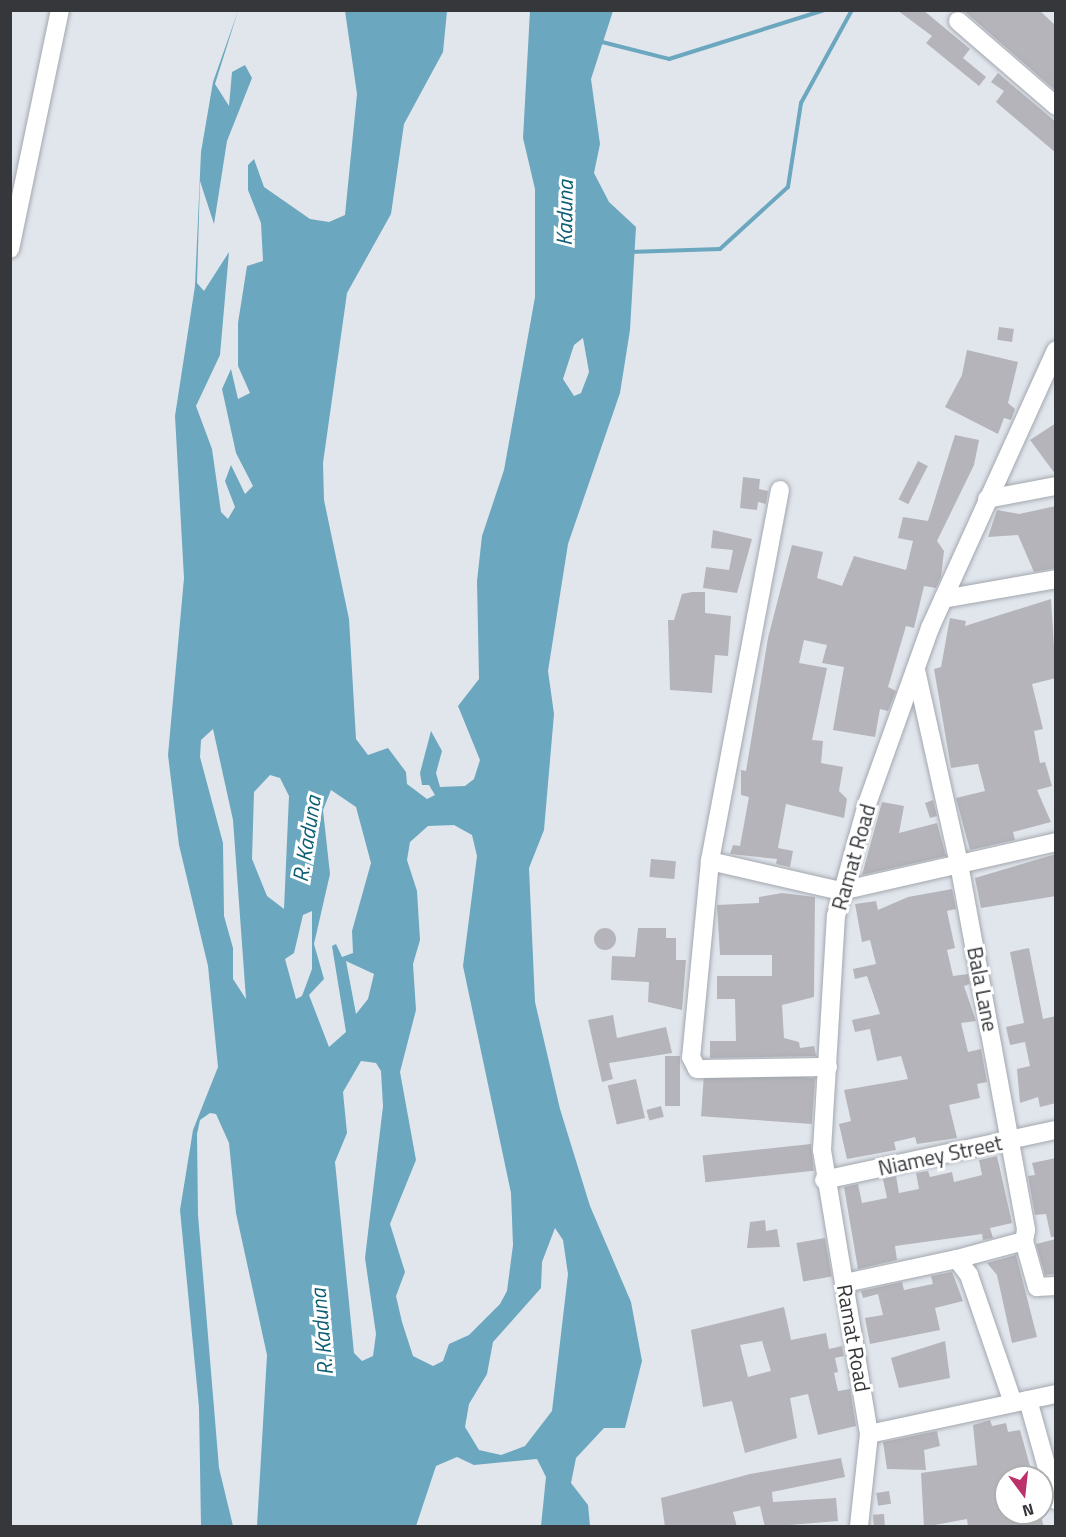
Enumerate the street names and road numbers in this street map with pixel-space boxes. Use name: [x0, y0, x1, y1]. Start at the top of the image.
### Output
street label: Ramat Road: [826, 801, 880, 913]
street label: Bala Lane: [962, 944, 1004, 1034]
street label: Niamey Street: [876, 1130, 1004, 1180]
street label: Ramat Road: [832, 1282, 876, 1394]

